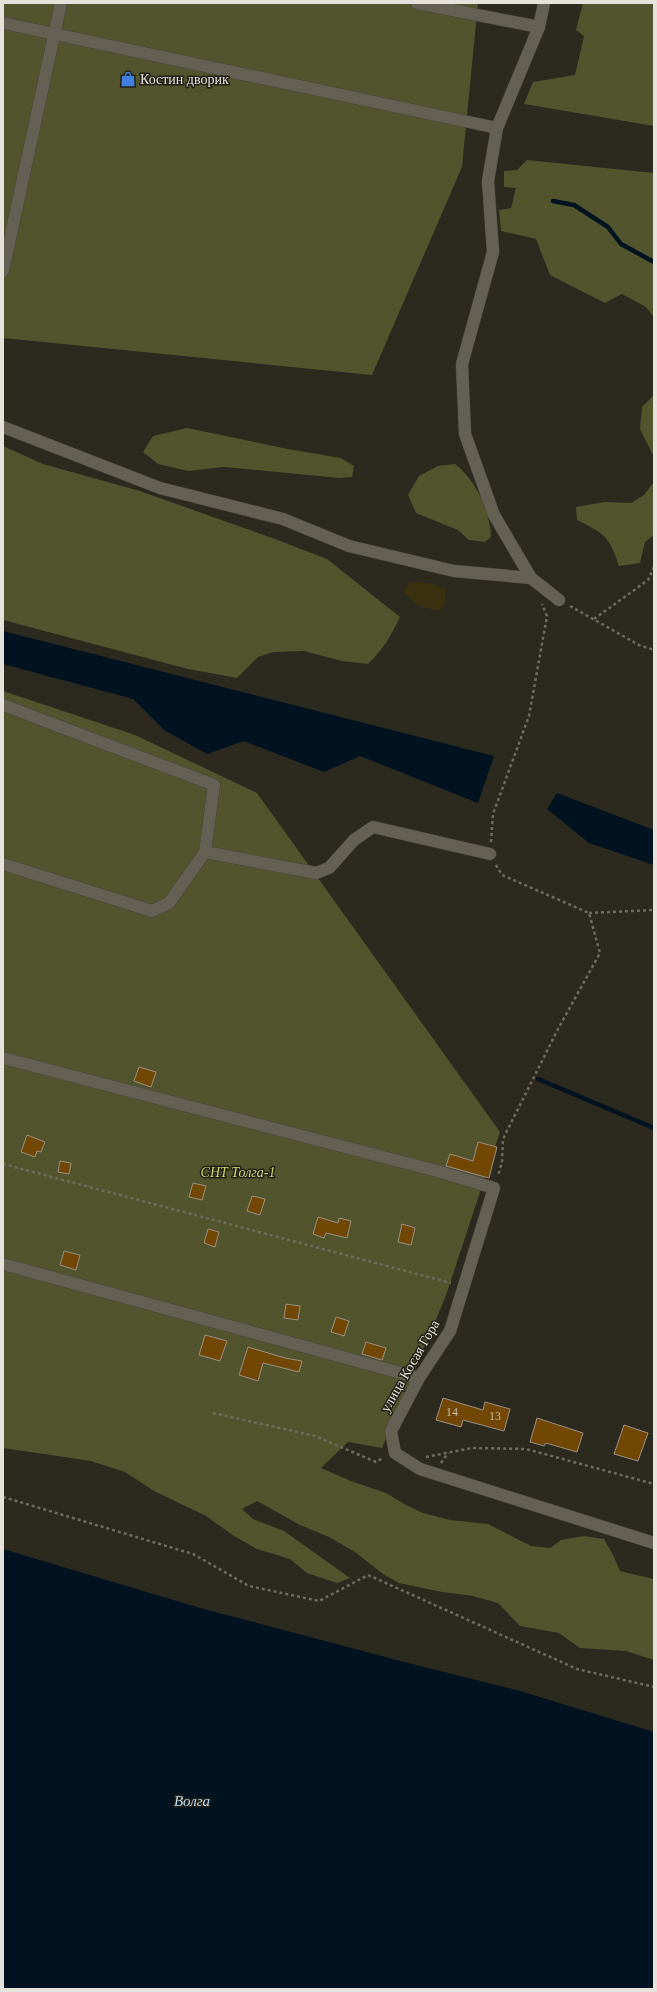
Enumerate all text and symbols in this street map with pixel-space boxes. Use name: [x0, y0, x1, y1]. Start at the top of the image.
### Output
shop icon: Костин дворик: [119, 70, 137, 88]
place label: Костин дворик: [140, 72, 229, 87]
park label: СНТ Толга-1: [201, 1165, 275, 1180]
street label: улица Косая Гора: [378, 1317, 443, 1415]
house number: 14: [446, 1405, 458, 1419]
house number: 13: [489, 1409, 501, 1423]
water label: Волга: [174, 1793, 210, 1809]

